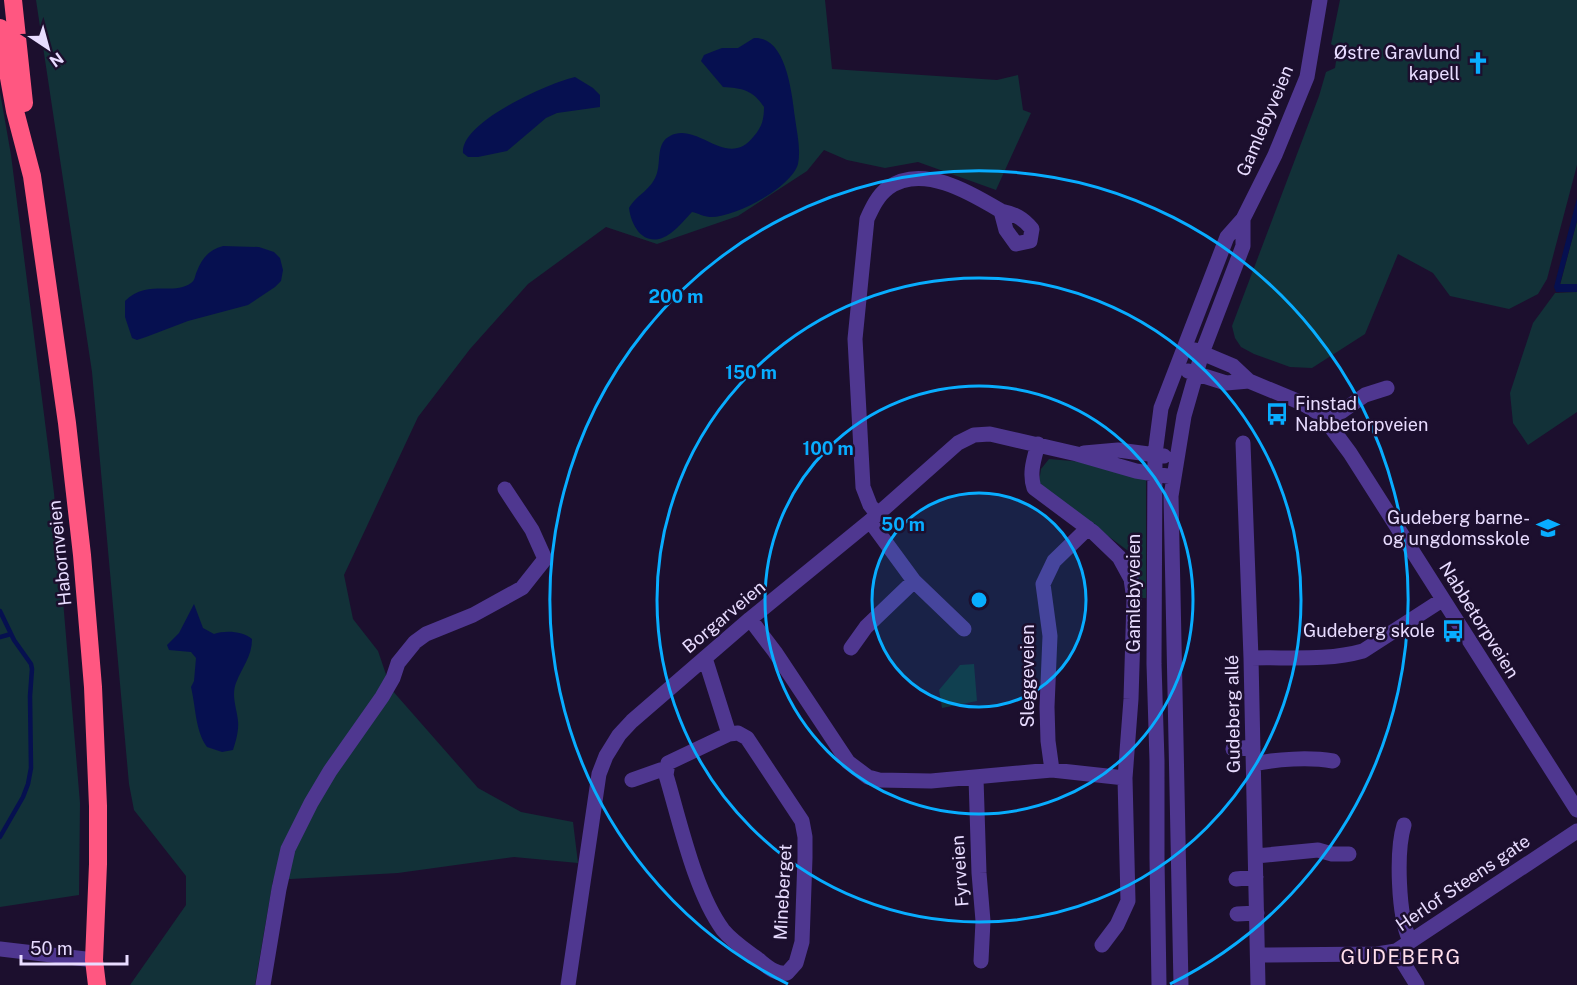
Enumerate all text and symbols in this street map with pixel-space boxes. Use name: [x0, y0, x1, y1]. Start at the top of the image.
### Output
north arrow: [18, 18, 78, 78]
place label: Østre Gravlund kapell: [1334, 42, 1460, 84]
text: N: [46, 48, 67, 71]
church icon: Østre Gravlund kapell: [1465, 50, 1491, 76]
street label: Gamlebyveien: [1232, 62, 1297, 179]
text: 200 m: [649, 286, 703, 307]
text: 150 m: [725, 362, 777, 383]
place label: Finstad Nabbetorpveien: [1295, 393, 1428, 435]
bus stop icon: Finstad Nabbetorpveien: [1264, 401, 1290, 427]
text: 100 m: [802, 438, 854, 459]
street label: Habornveien: [44, 499, 75, 607]
place label: Gudeberg barne- og ungdomsskole: [1383, 507, 1530, 549]
text: 50 m: [881, 514, 925, 535]
school or university icon: Gudeberg barne- og ungdomsskole: [1535, 515, 1561, 541]
street label: Gamlebyveien: [1123, 534, 1144, 652]
street label: Nabbetorpveien: [1435, 558, 1524, 682]
street label: Borgarveien: [678, 576, 769, 657]
centre of rings: [969, 590, 989, 610]
bus stop icon: Gudeberg skole: [1440, 618, 1466, 644]
place label: Gudeberg skole: [1303, 620, 1435, 641]
street label: Sleggeveien: [1017, 624, 1038, 728]
street label: Gudeberg allé: [1221, 655, 1244, 773]
street label: Herlof Steens gate: [1392, 830, 1534, 935]
street label: Fyrveien: [947, 835, 972, 907]
street label: Mineberget: [769, 843, 796, 941]
scale bar: [21, 928, 128, 966]
text: 50 m: [30, 938, 73, 959]
district label: GUDEBERG: [1340, 945, 1462, 969]

